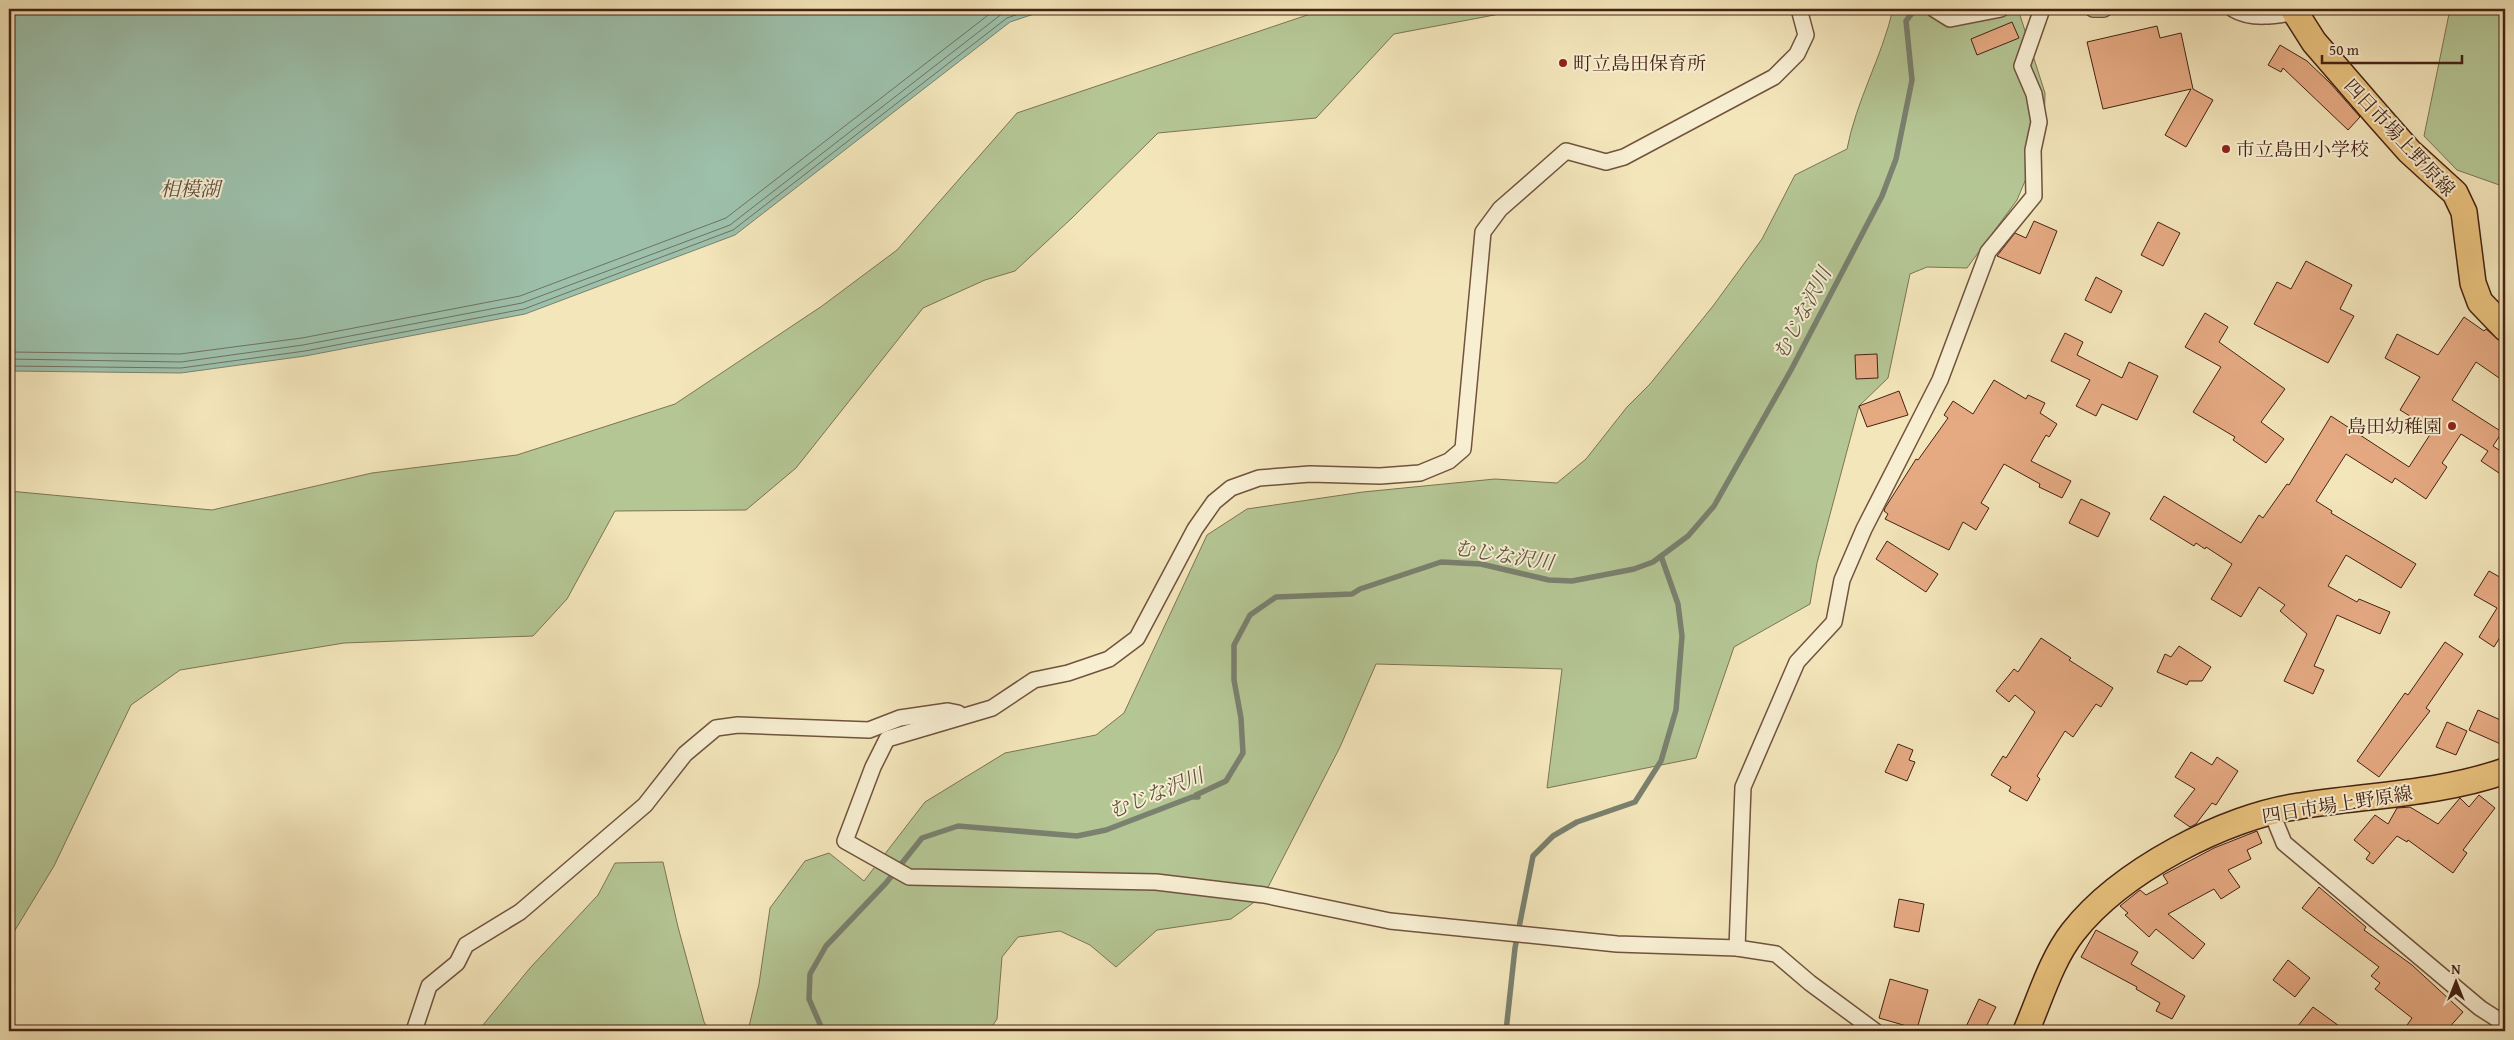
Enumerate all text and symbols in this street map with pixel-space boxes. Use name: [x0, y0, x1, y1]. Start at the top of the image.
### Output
scale bar: [2322, 32, 2462, 64]
text: 50 m: [2329, 39, 2360, 60]
place label: 町立島田保育所: [1573, 49, 1706, 77]
marker: 町立島田保育所: [1557, 57, 1569, 69]
street label: 四日市場上野原線: [2338, 72, 2462, 202]
place label: 市立島田小学校: [2236, 135, 2369, 163]
marker: 市立島田小学校: [2220, 143, 2232, 155]
water label: 相模湖: [160, 174, 223, 203]
water label: むじな沢川: [1765, 260, 1839, 364]
place label: 島田幼稚園: [2347, 412, 2442, 440]
marker: 島田幼稚園: [2446, 420, 2458, 432]
water label: むじな沢川: [1452, 532, 1558, 577]
water label: むじな沢川: [1104, 760, 1209, 825]
street label: 四日市場上野原線: [2260, 778, 2414, 830]
north arrow: [2432, 958, 2482, 1008]
text: N: [2451, 959, 2461, 979]

